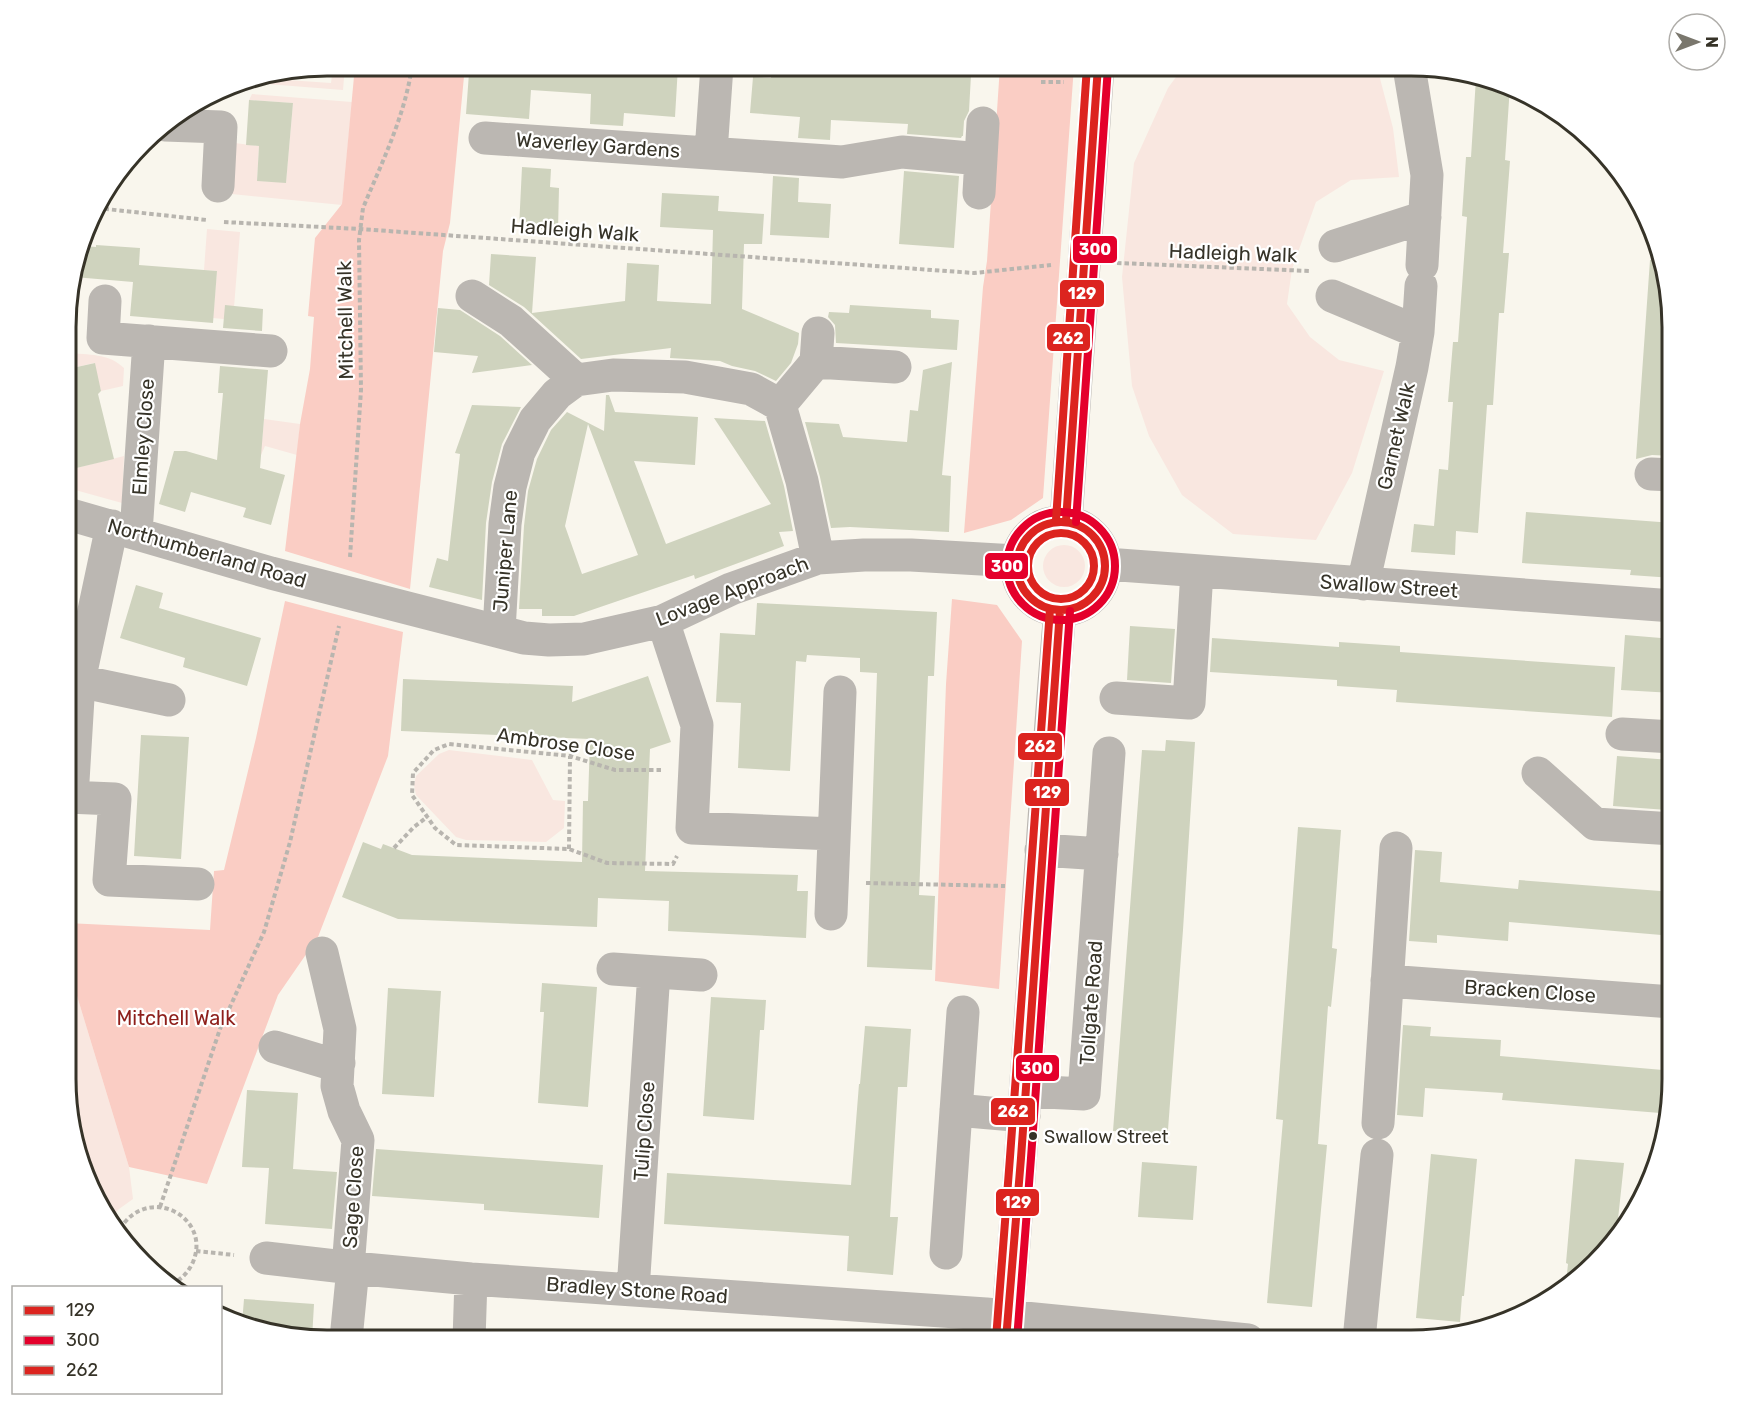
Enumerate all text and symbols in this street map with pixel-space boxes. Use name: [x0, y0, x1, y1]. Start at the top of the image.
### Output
north arrow: [1667, 12, 1727, 72]
text: N: [1702, 36, 1721, 48]
street label: Waverley Gardens: [515, 127, 681, 163]
street label: Hadleigh Walk: [510, 214, 641, 247]
line badge: 300: [1072, 235, 1118, 264]
street label: Hadleigh Walk: [1168, 239, 1298, 267]
text: 300: [1079, 240, 1111, 259]
street label: Mitchell Walk: [332, 260, 358, 380]
line badge: 129: [1059, 279, 1105, 308]
text: 129: [1068, 284, 1096, 303]
line badge: 262: [1046, 323, 1091, 352]
text: 262: [1052, 329, 1084, 348]
street label: Elmley Close: [127, 378, 159, 496]
street label: Garnet Walk: [1372, 379, 1420, 492]
street label: Juniper Lane: [488, 489, 522, 613]
street label: Northumberland Road: [105, 513, 309, 593]
street label: Lovage Approach: [652, 551, 812, 631]
line badge: 300: [984, 552, 1029, 580]
text: 300: [991, 557, 1023, 576]
street label: Swallow Street: [1319, 569, 1459, 603]
street label: Ambrose Close: [495, 722, 637, 766]
line badge: 262: [1017, 732, 1063, 761]
text: 262: [1024, 737, 1056, 756]
line badge: 129: [1024, 778, 1070, 807]
text: 129: [1033, 783, 1061, 802]
street label: Tollgate Road: [1075, 940, 1107, 1066]
street label: Bracken Close: [1463, 974, 1597, 1008]
park label: Mitchell Walk: [116, 1006, 236, 1030]
line badge: 300: [1015, 1054, 1060, 1082]
text: 300: [1021, 1059, 1053, 1078]
street label: Tulip Close: [629, 1080, 659, 1182]
line badge: 262: [990, 1097, 1036, 1126]
text: 262: [997, 1102, 1029, 1121]
place label: Swallow Street: [1044, 1126, 1169, 1148]
marker: Swallow Street: [1027, 1130, 1039, 1142]
street label: Sage Close: [337, 1145, 369, 1249]
line badge: 129: [995, 1188, 1040, 1217]
text: 129: [1003, 1193, 1031, 1212]
street label: Bradley Stone Road: [545, 1272, 729, 1308]
legend: [12, 1286, 222, 1394]
text: 129: [66, 1299, 95, 1321]
text: 300: [66, 1329, 100, 1351]
text: 262: [66, 1359, 98, 1381]

